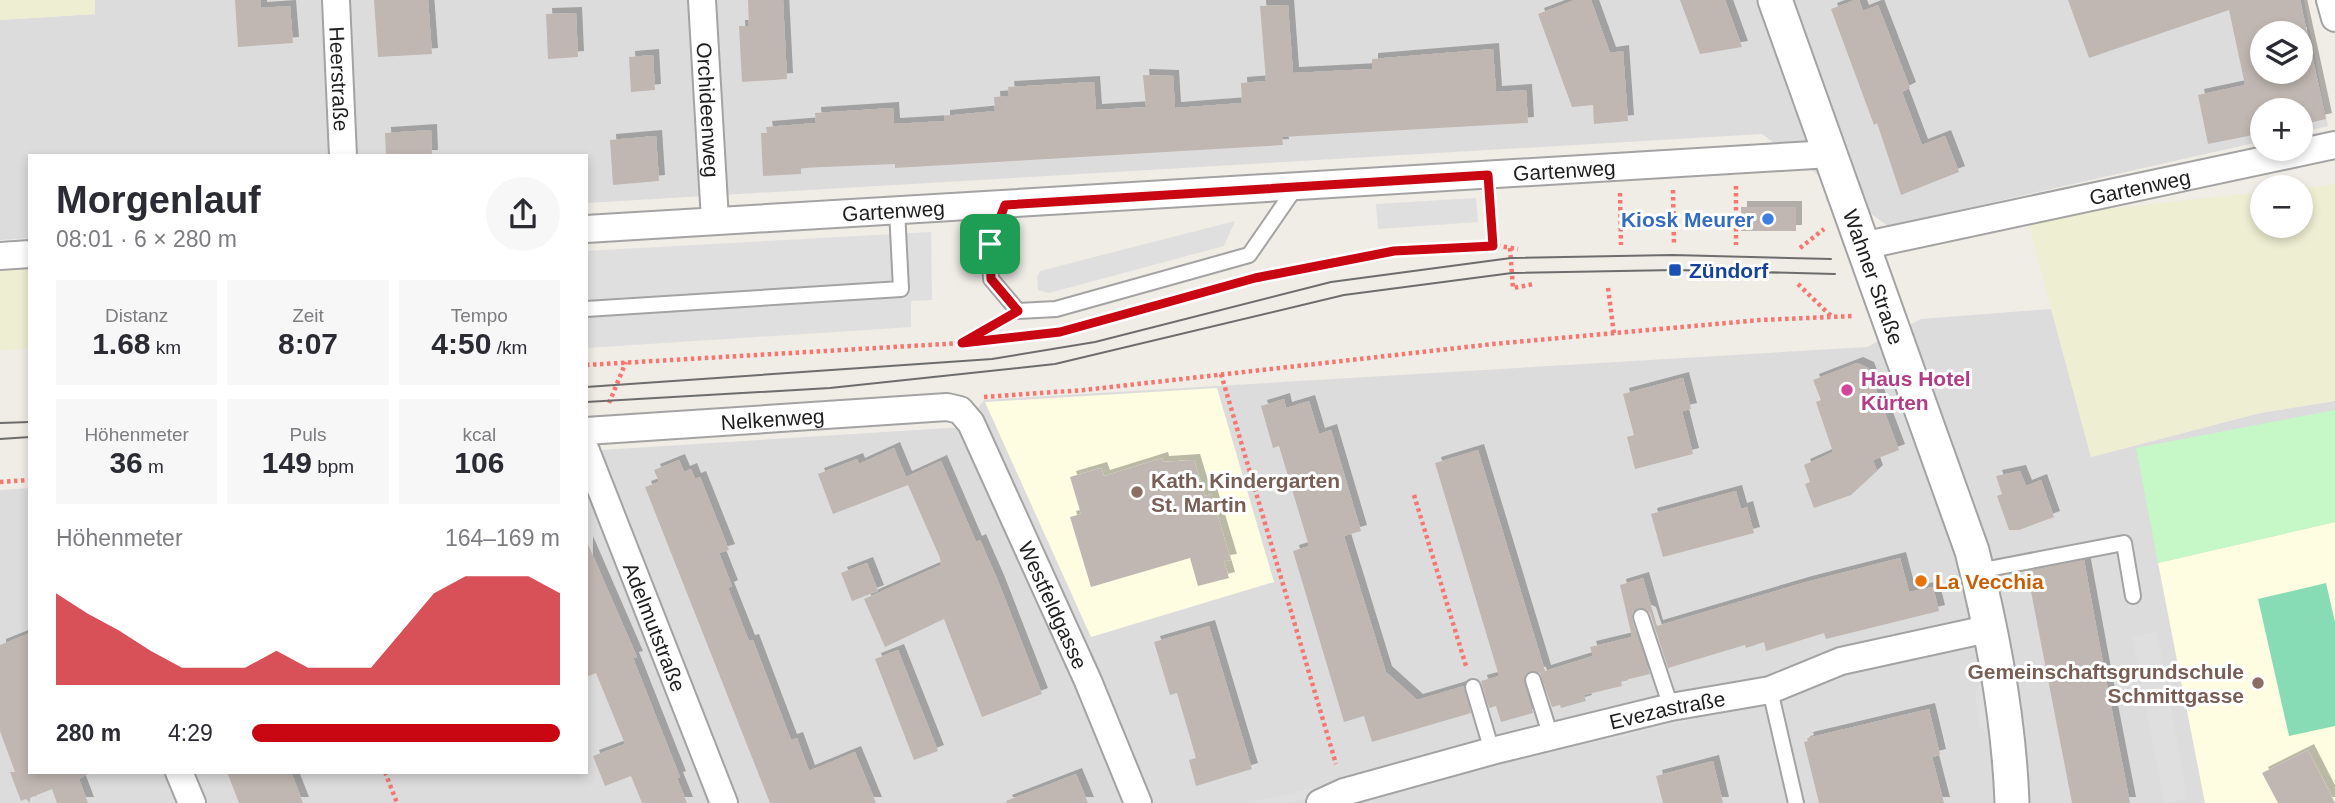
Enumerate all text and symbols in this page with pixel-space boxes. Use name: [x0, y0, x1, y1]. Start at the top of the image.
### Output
map controls: [2250, 21, 2313, 238]
button: layers: [2250, 21, 2313, 84]
street label: Heerstraße: [326, 26, 353, 132]
street label: Orchideenweg: [693, 41, 724, 178]
button: +: [2250, 98, 2313, 161]
street label: Gartenweg: [1512, 155, 1616, 185]
street label: Gartenweg: [2087, 165, 2192, 209]
button: −: [2250, 175, 2313, 238]
button: share: [486, 177, 560, 251]
text: Morgenlauf: [56, 179, 261, 221]
street label: Gartenweg: [841, 196, 945, 225]
street label: Wahner Straße: [1839, 206, 1909, 347]
place label: Kiosk Meurer: [1621, 208, 1754, 231]
marker: Kiosk Meurer: [1760, 211, 1776, 227]
pin: [960, 214, 1020, 274]
icon: arrive: [971, 225, 1009, 263]
text: 08:01 · 6 × 280 m: [56, 226, 237, 252]
place label: Zündorf: [1689, 259, 1769, 282]
marker: Zündorf: [1667, 262, 1683, 278]
text: Distanz: [105, 305, 168, 326]
text: Zeit: [292, 305, 324, 326]
text: Tempo: [451, 305, 508, 326]
text: 1.68: [92, 327, 151, 360]
text: 8:07: [278, 327, 338, 360]
text: 4:50: [431, 327, 491, 360]
text: km: [151, 337, 181, 358]
text: /km: [491, 337, 527, 358]
place label: Haus Hotel Kürten: [1861, 367, 1971, 414]
marker: Haus Hotel Kürten: [1839, 382, 1855, 398]
street label: Nelkenweg: [720, 404, 825, 434]
text: Höhenmeter: [84, 424, 189, 445]
text: Puls: [290, 424, 326, 445]
text: kcal: [462, 424, 496, 445]
text: 36: [109, 446, 143, 479]
text: 149: [262, 446, 312, 479]
text: 106: [454, 446, 504, 479]
text: m: [143, 456, 164, 477]
text: bpm: [312, 456, 354, 477]
place label: Kath. Kindergarten St. Martin: [1151, 469, 1340, 516]
marker: Kath. Kindergarten St. Martin: [1129, 484, 1145, 500]
text: Höhenmeter: [56, 525, 183, 551]
text: 164–169 m: [445, 525, 560, 551]
street label: Westfeldgasse: [1015, 538, 1092, 672]
street label: Adelmutstraße: [619, 559, 691, 695]
place label: La Vecchia: [1935, 570, 2044, 593]
marker: La Vecchia: [1913, 573, 1929, 589]
place label: Gemeinschaftsgrundschule Schmittgasse: [1967, 660, 2244, 707]
marker: Gemeinschaftsgrundschule Schmittgasse: [2250, 675, 2266, 691]
street label: Evezastraße: [1607, 686, 1727, 733]
text: 280 m: [56, 720, 121, 746]
text: 4:29: [168, 720, 213, 746]

